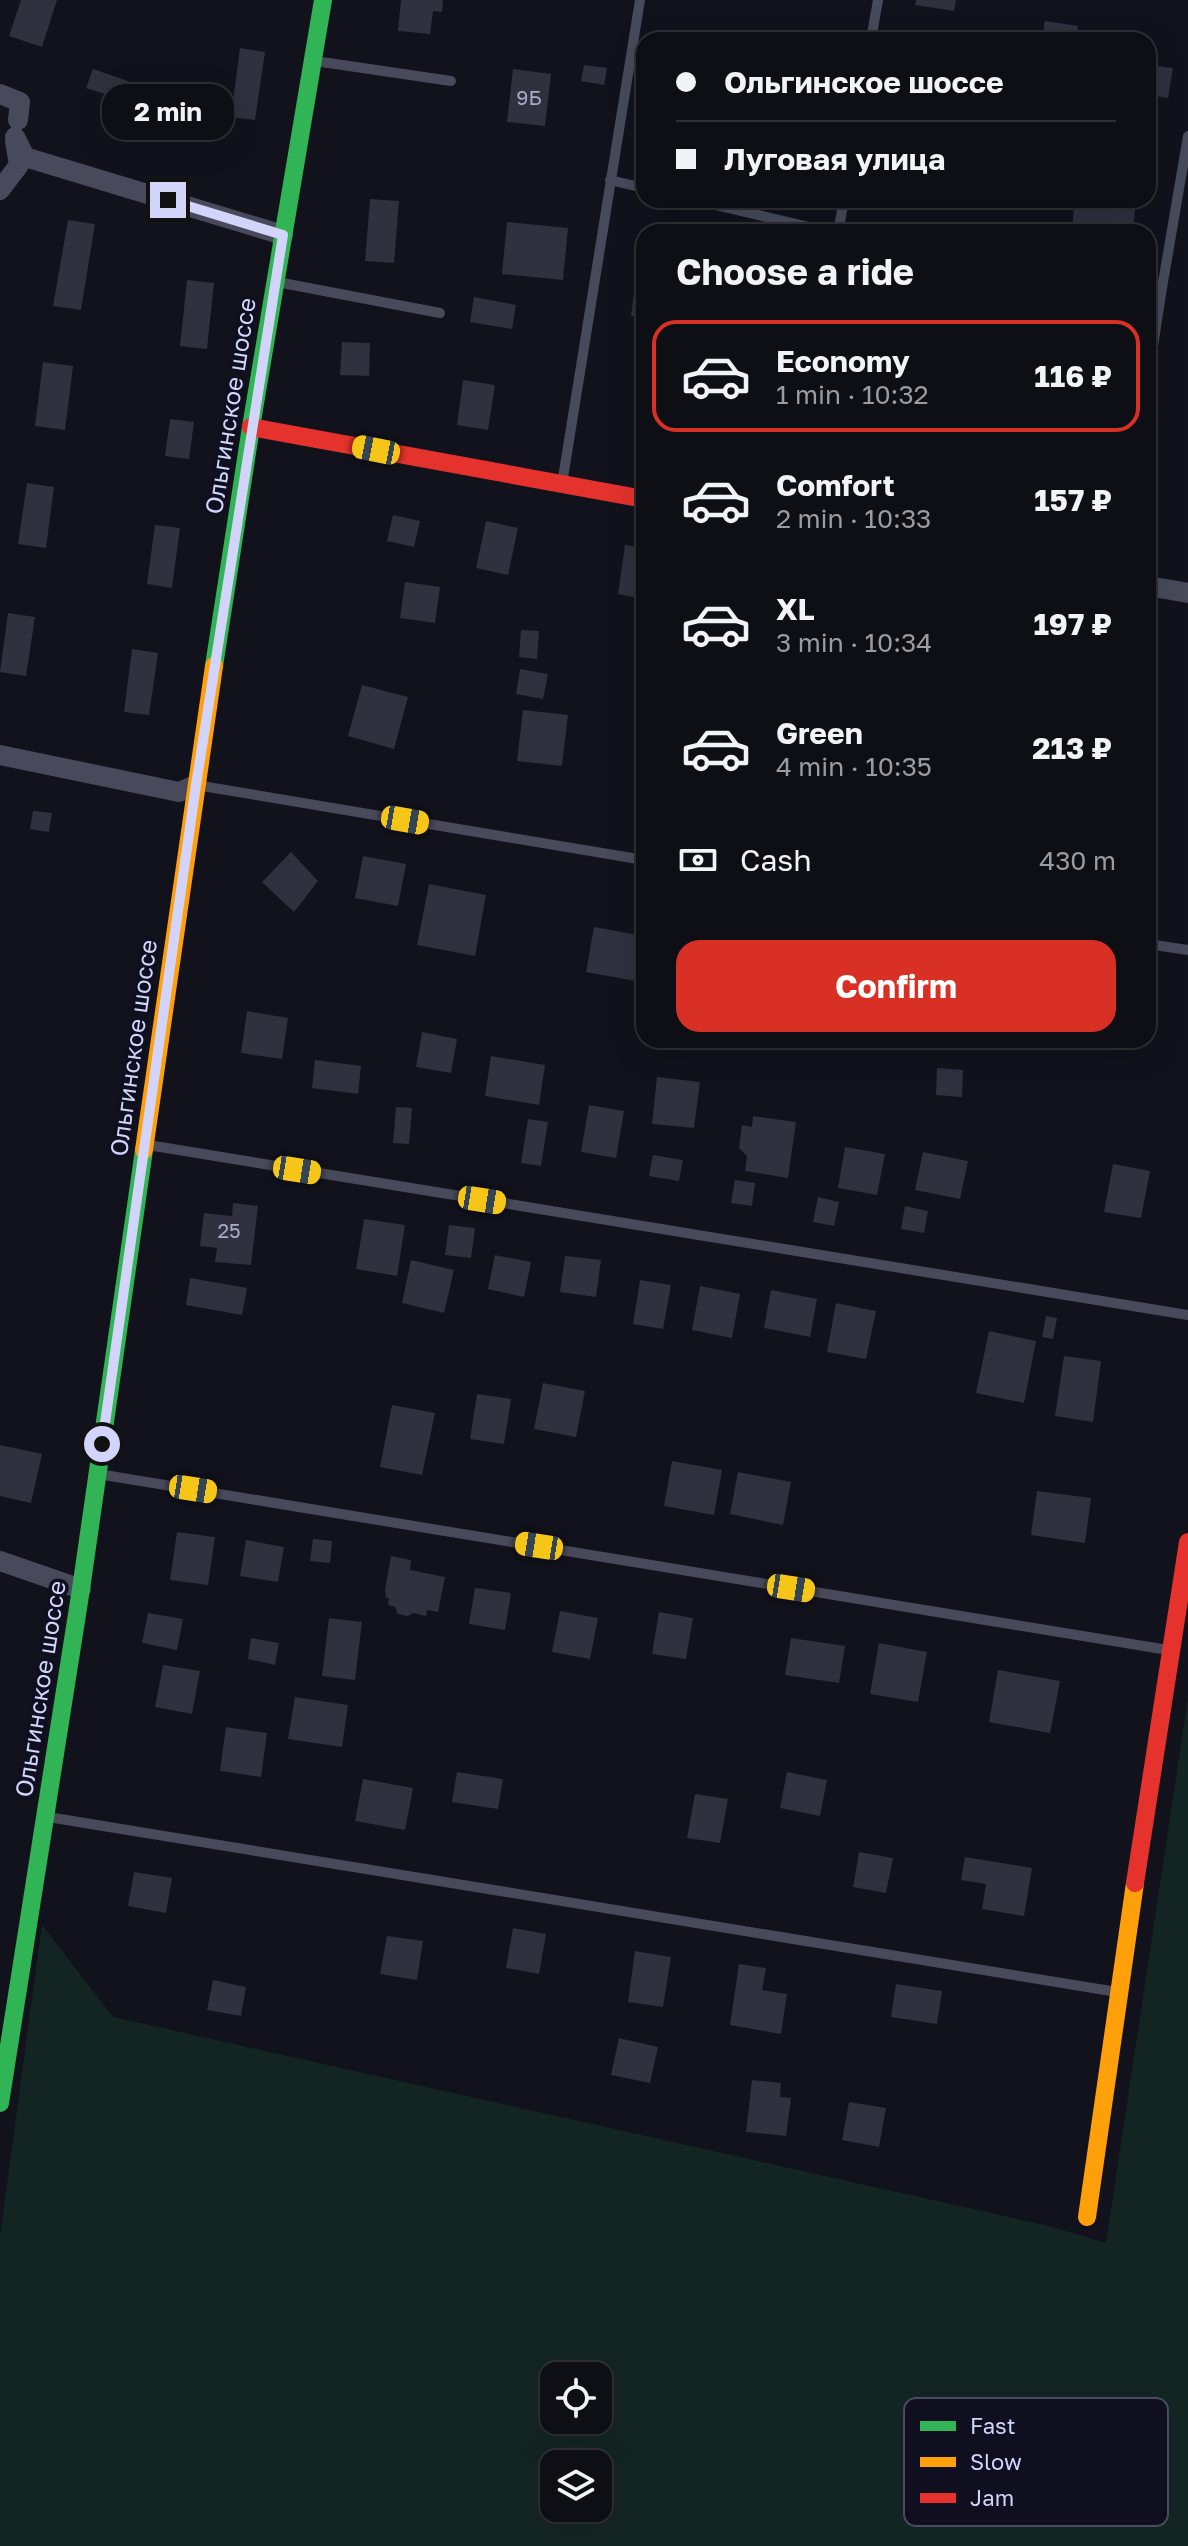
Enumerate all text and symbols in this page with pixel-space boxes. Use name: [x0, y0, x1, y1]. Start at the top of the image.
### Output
text: Ольгинское шоссе: [724, 64, 1004, 100]
callout: 2 min: [102, 84, 234, 140]
house number: 9Б: [516, 85, 542, 109]
text: 2 min: [134, 96, 202, 127]
text: Луговая улица: [724, 141, 945, 177]
route end: [150, 182, 186, 218]
text: Choose a ride: [676, 250, 914, 293]
street label: Ольгинское шоссе: [198, 296, 261, 516]
icon: car: [680, 340, 752, 412]
text: Economy: [776, 343, 910, 379]
text: 116 ₽: [1034, 358, 1112, 394]
text: 1 min · 10:32: [776, 379, 929, 410]
car: [350, 434, 402, 466]
icon: car: [680, 464, 752, 536]
text: Comfort: [776, 467, 895, 503]
text: 157 ₽: [1034, 482, 1112, 518]
text: 2 min · 10:33: [776, 503, 931, 534]
icon: car: [680, 588, 752, 660]
text: XL: [776, 591, 815, 627]
text: 197 ₽: [1033, 606, 1112, 642]
text: 3 min · 10:34: [776, 627, 932, 658]
icon: car: [680, 712, 752, 784]
text: Green: [776, 715, 863, 751]
text: 213 ₽: [1032, 730, 1112, 766]
text: 4 min · 10:35: [776, 751, 932, 782]
car: [379, 804, 431, 836]
icon: cash: [676, 838, 720, 882]
text: Cash: [740, 842, 812, 878]
text: 430 m: [1039, 845, 1116, 876]
street label: Ольгинское шоссе: [103, 938, 162, 1158]
button: Confirm: [676, 940, 1116, 1032]
car: [271, 1154, 323, 1186]
car: [456, 1184, 508, 1216]
house number: 25: [217, 1218, 241, 1242]
route start: [84, 1426, 120, 1462]
car: [167, 1473, 219, 1505]
car: [513, 1530, 565, 1562]
car: [765, 1572, 817, 1604]
street label: Ольгинское шоссе: [8, 1579, 71, 1799]
map controls: [540, 2362, 612, 2522]
button: locate: [540, 2362, 612, 2434]
legend: [904, 2398, 1168, 2526]
text: Fast: [970, 2412, 1016, 2439]
text: Slow: [970, 2448, 1022, 2475]
button: layers: [540, 2450, 612, 2522]
text: Jam: [970, 2484, 1014, 2511]

